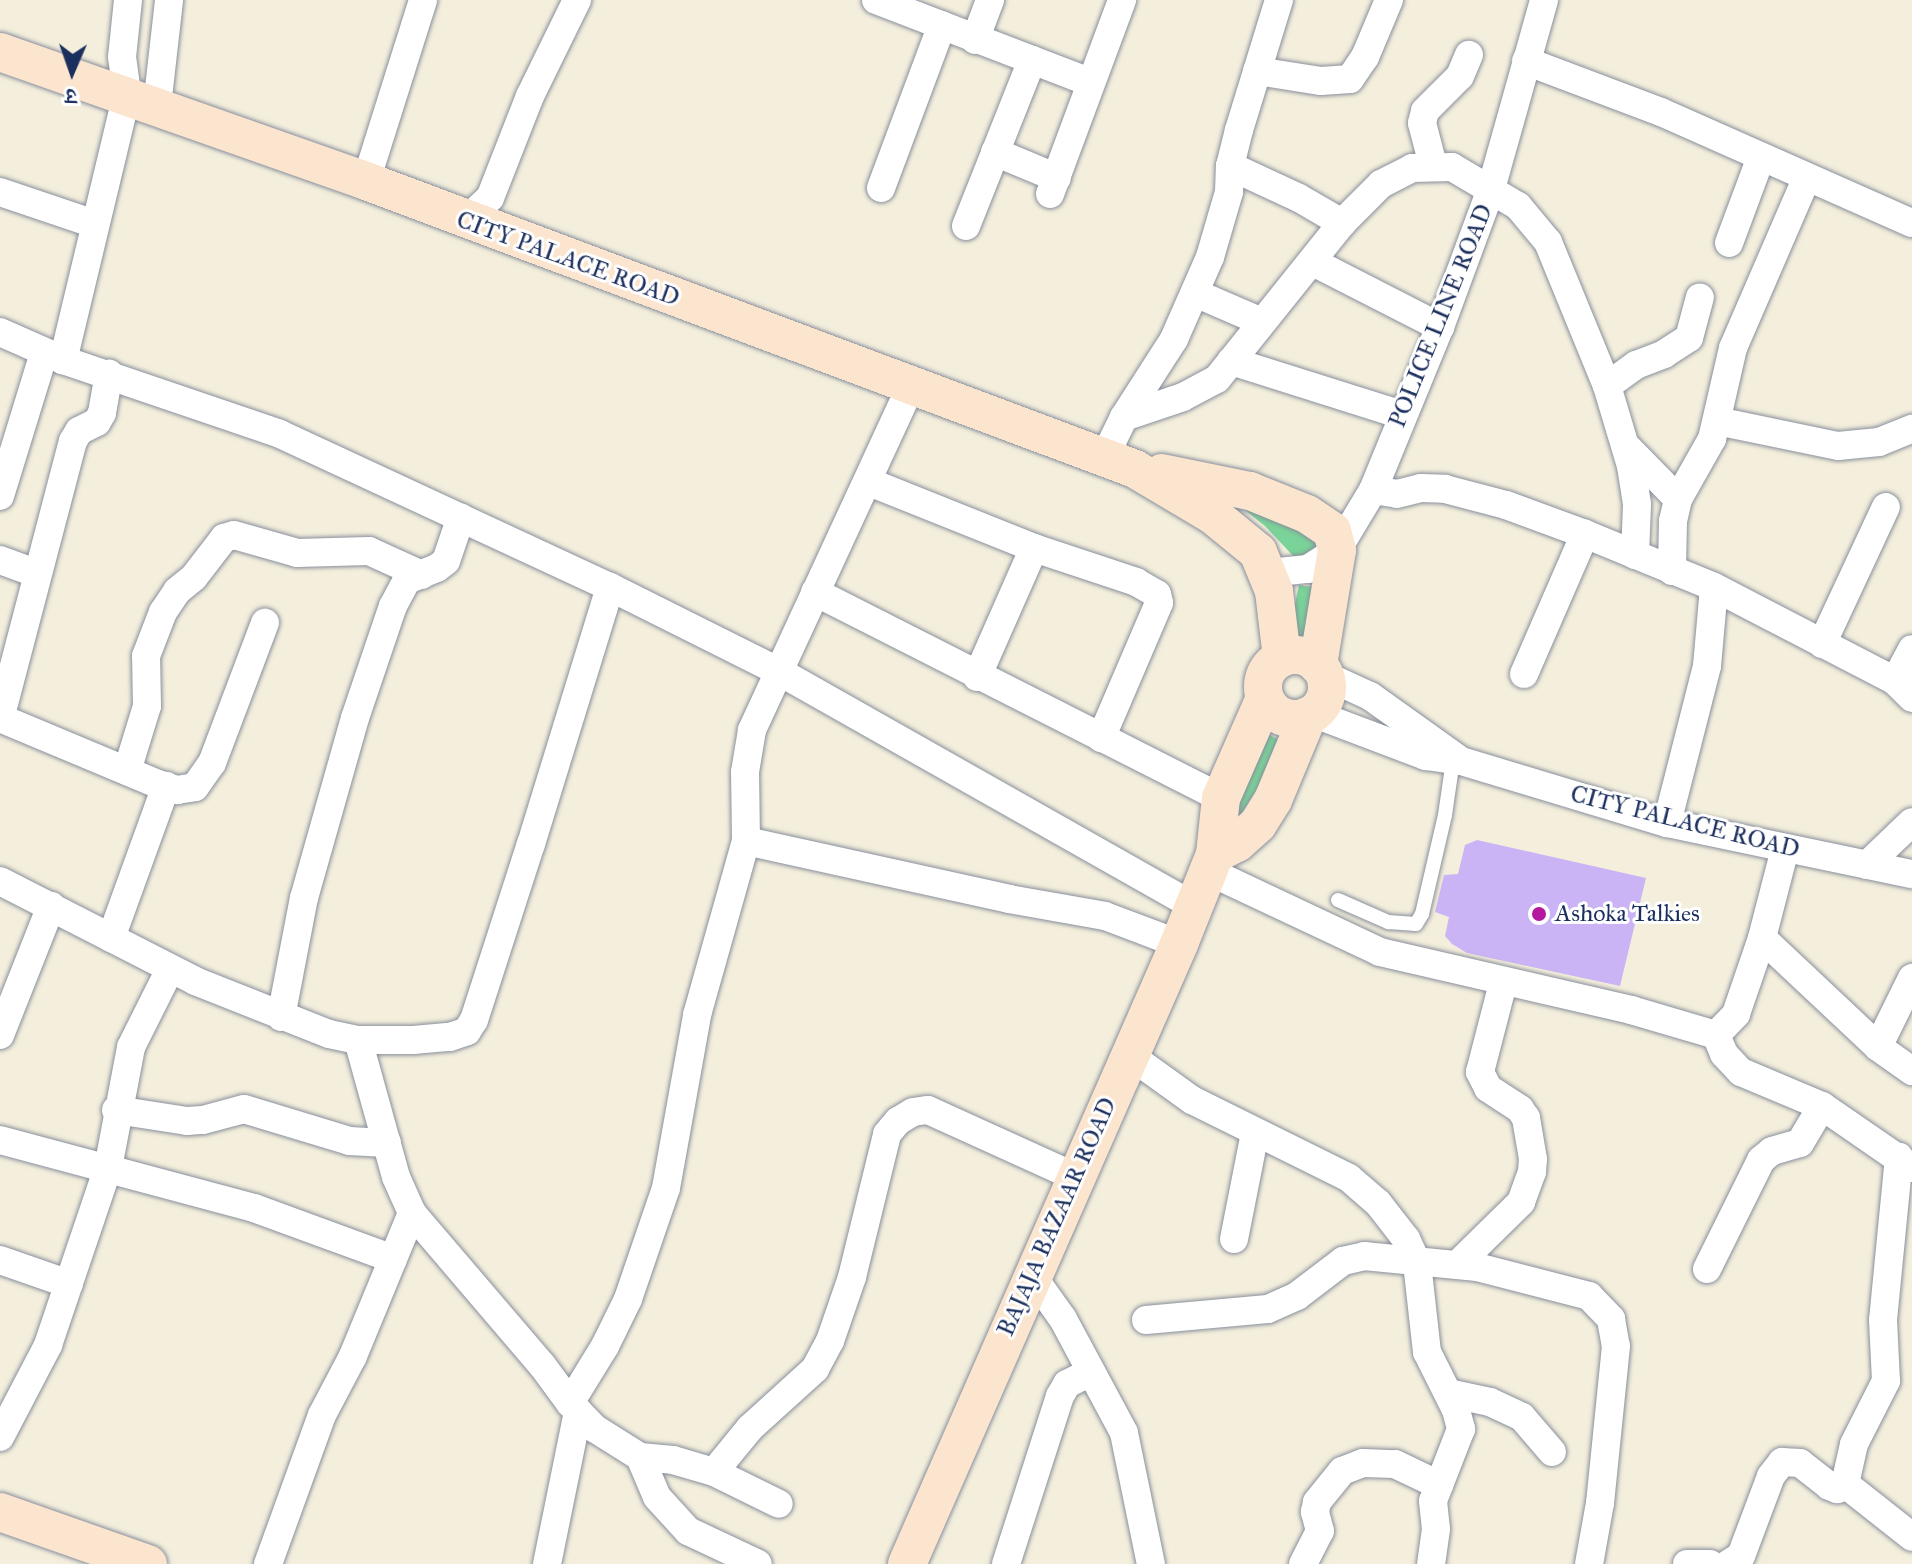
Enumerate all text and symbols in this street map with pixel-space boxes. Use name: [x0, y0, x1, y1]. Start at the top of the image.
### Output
north arrow: [32, 32, 112, 112]
text: उ: [65, 83, 77, 110]
street label: POLICE LINE ROAD: [1383, 200, 1499, 432]
street label: CITY PALACE ROAD: [453, 205, 683, 313]
street label: CITY PALACE ROAD: [1567, 780, 1803, 864]
place label: Ashoka Talkies: [1555, 900, 1700, 928]
marker: Ashoka Talkies: [1530, 905, 1548, 923]
street label: BAJAJA BAZAAR ROAD: [991, 1093, 1123, 1341]

